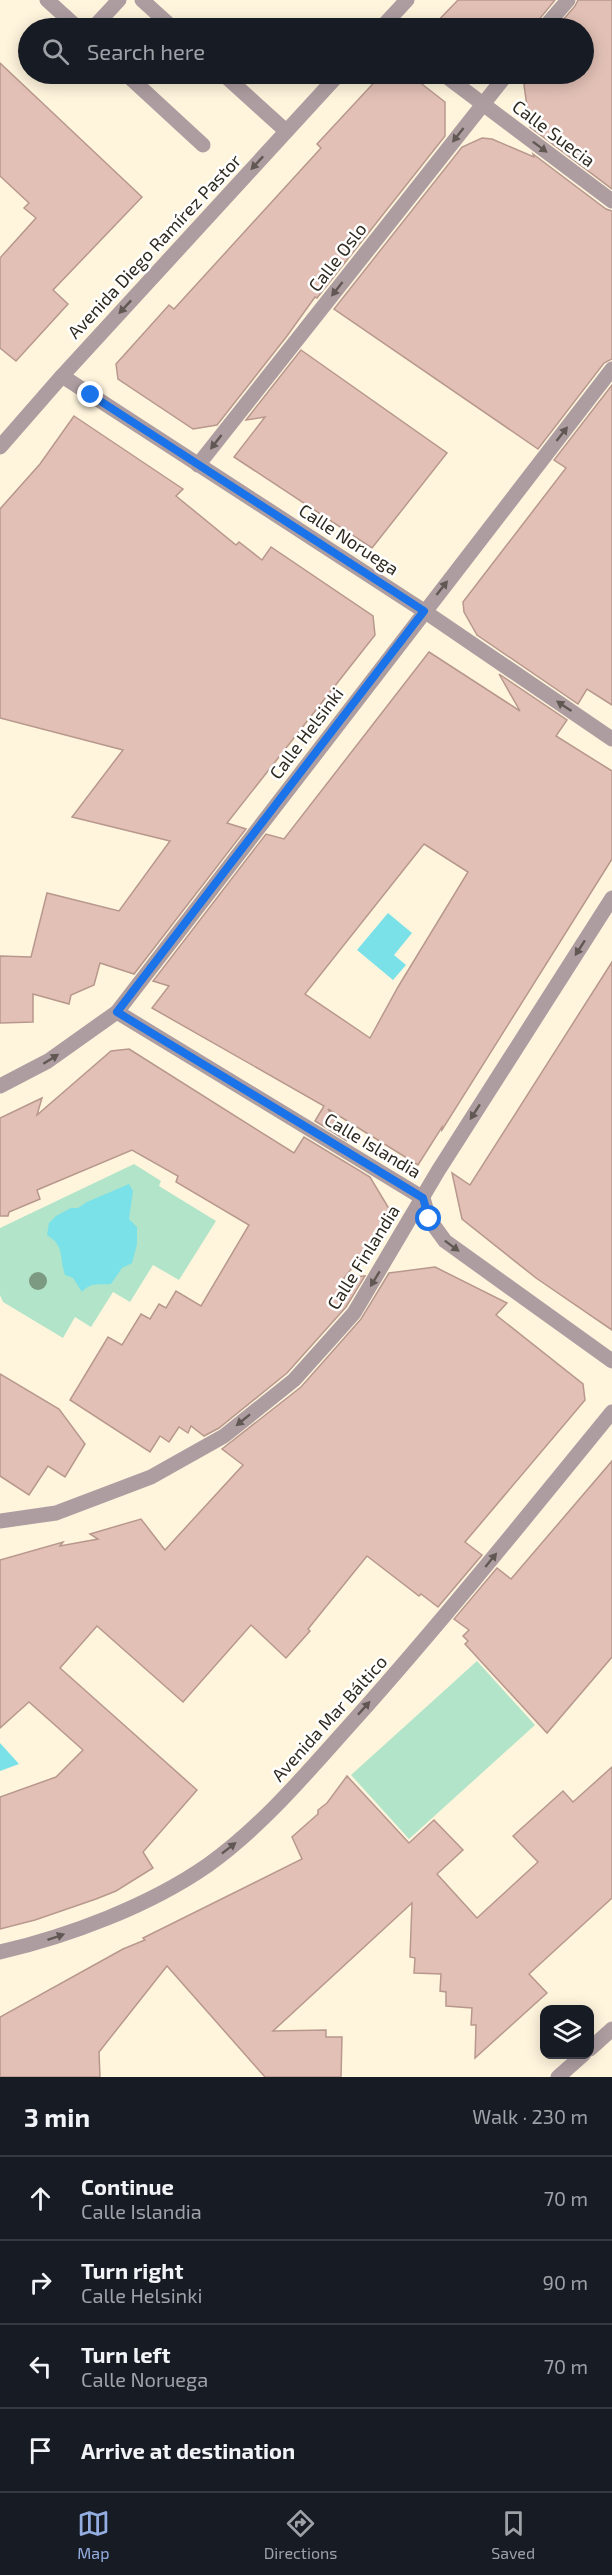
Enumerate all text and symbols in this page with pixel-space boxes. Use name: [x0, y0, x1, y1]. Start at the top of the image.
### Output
search box: [18, 18, 594, 84]
icon: search: [39, 35, 72, 68]
text: Search here: [87, 38, 205, 64]
street label: Calle Suecia: [508, 95, 600, 171]
one-way arrow: [452, 128, 464, 143]
one-way arrow: [532, 141, 548, 153]
street label: Avenida Diego Ramírez Pastor: [63, 149, 245, 343]
one-way arrow: [251, 155, 264, 170]
street label: Calle Oslo: [303, 218, 371, 296]
one-way arrow: [331, 281, 343, 296]
one-way arrow: [119, 300, 133, 314]
route end: [77, 381, 103, 407]
one-way arrow: [555, 426, 568, 442]
one-way arrow: [211, 434, 223, 449]
street label: Calle Noruega: [295, 499, 403, 579]
one-way arrow: [436, 580, 449, 596]
street label: Calle Helsinki: [264, 683, 348, 783]
one-way arrow: [555, 701, 572, 712]
one-way arrow: [575, 939, 586, 956]
one-way arrow: [43, 1053, 60, 1064]
one-way arrow: [470, 1104, 481, 1120]
street label: Calle Islandia: [321, 1108, 425, 1182]
street label: Calle Finlandia: [322, 1201, 404, 1313]
route start: [415, 1205, 441, 1231]
one-way arrow: [444, 1239, 460, 1252]
one-way arrow: [369, 1271, 380, 1287]
one-way arrow: [235, 1414, 251, 1427]
one-way arrow: [484, 1553, 497, 1568]
street label: Avenida Mar Báltico: [267, 1650, 391, 1786]
one-way arrow: [357, 1701, 371, 1716]
one-way arrow: [221, 1842, 237, 1855]
one-way arrow: [48, 1932, 66, 1942]
map controls: [540, 2005, 594, 2059]
button: layers: [540, 2005, 594, 2059]
text: 3 min: [24, 2101, 90, 2132]
text: Walk · 230 m: [472, 2104, 588, 2128]
text: Continue: [81, 2173, 174, 2199]
icon: ahead: [24, 2182, 57, 2215]
text: 70 m: [544, 2186, 588, 2210]
text: Calle Islandia: [81, 2199, 202, 2223]
text: Turn right: [81, 2257, 183, 2283]
icon: right: [24, 2266, 57, 2299]
text: 90 m: [543, 2270, 588, 2294]
text: Calle Helsinki: [81, 2283, 202, 2307]
text: Turn left: [81, 2341, 170, 2367]
icon: left: [24, 2350, 57, 2383]
text: 70 m: [544, 2354, 588, 2378]
text: Calle Noruega: [81, 2367, 208, 2391]
icon: arrive: [24, 2434, 57, 2467]
text: Arrive at destination: [81, 2437, 295, 2463]
tab: Map: [77, 2507, 110, 2562]
tab: Directions: [264, 2507, 337, 2562]
tab: Saved: [491, 2507, 535, 2562]

